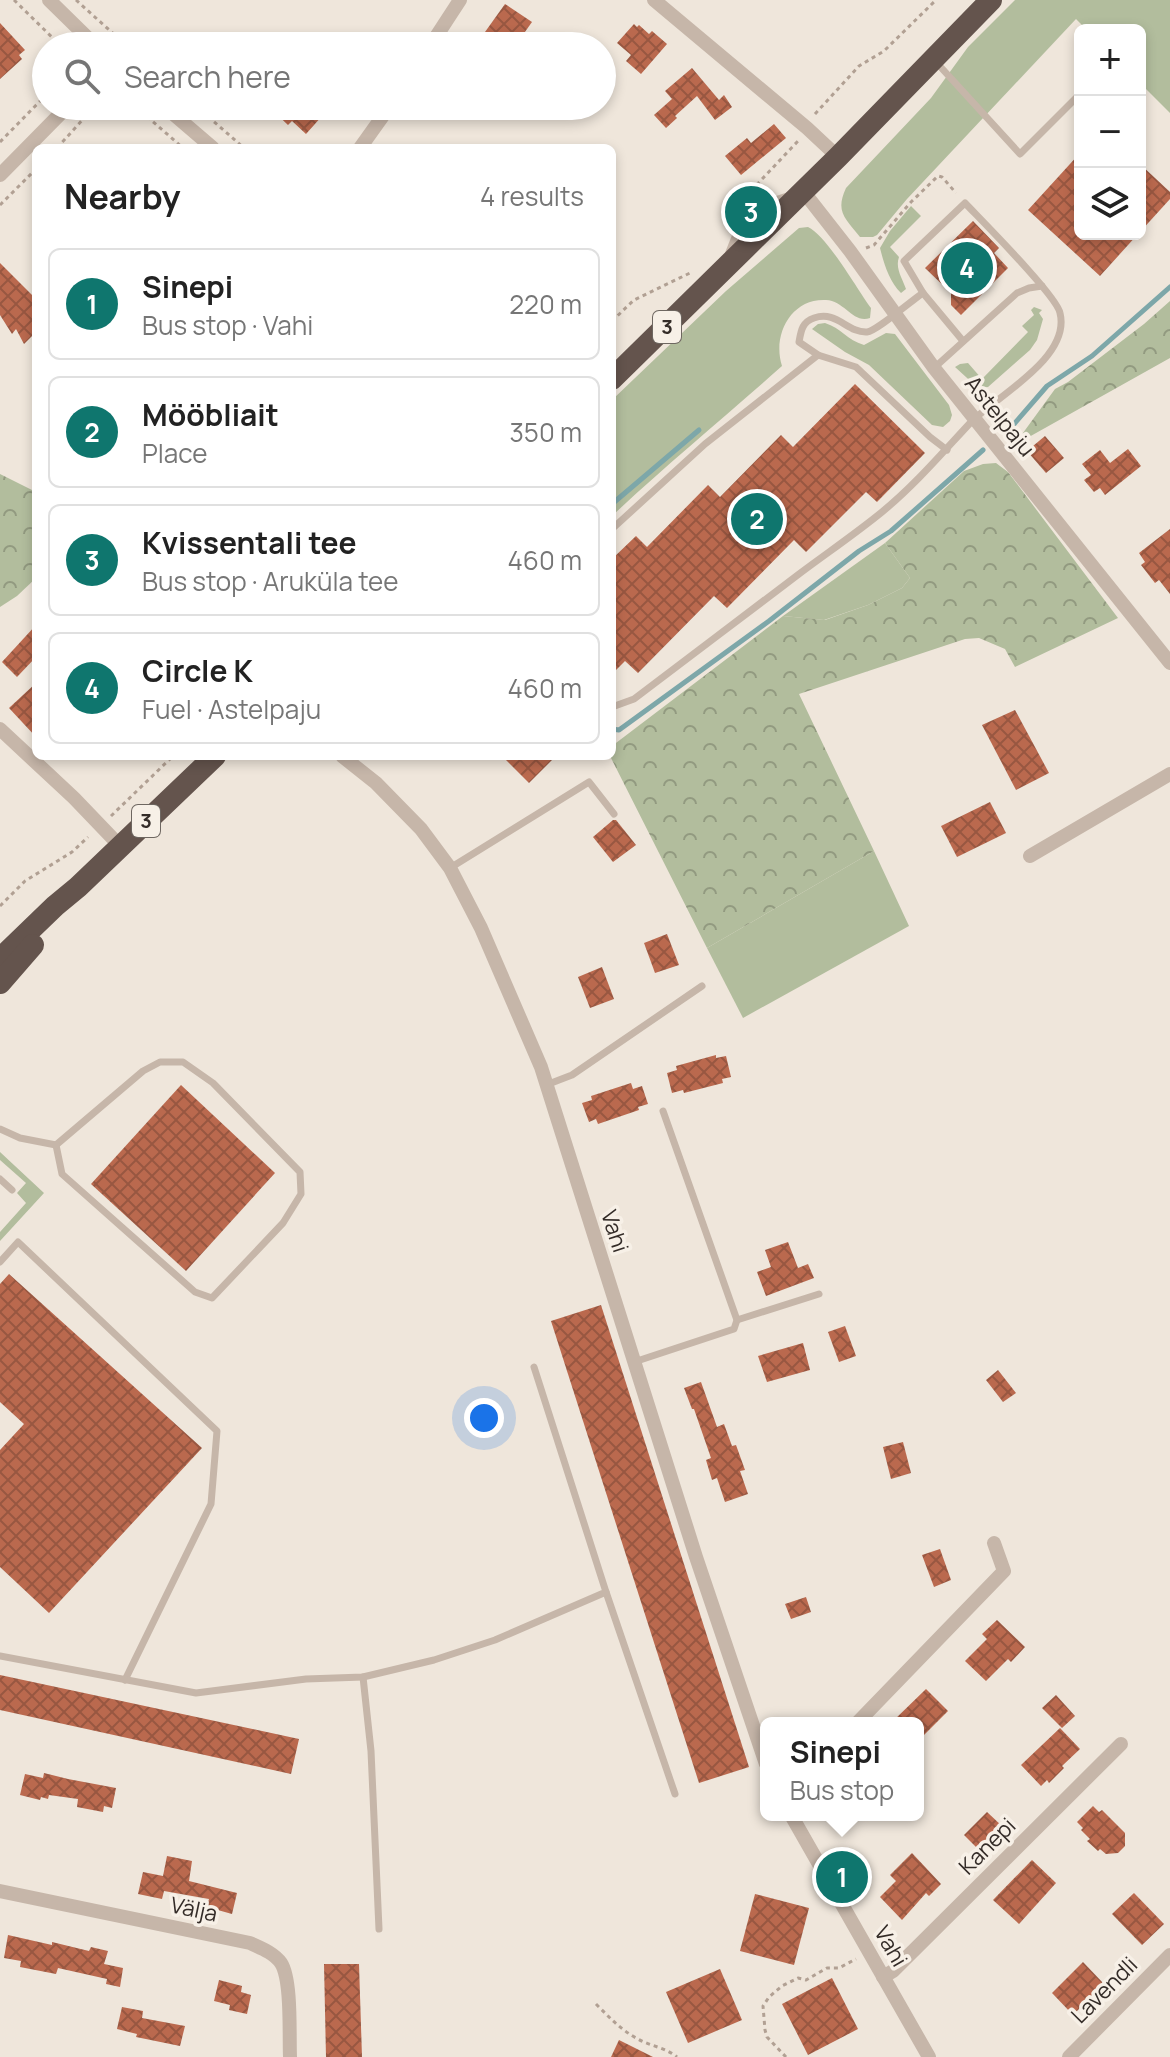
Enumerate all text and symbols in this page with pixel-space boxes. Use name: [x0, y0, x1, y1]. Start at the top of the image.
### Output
map controls: [1074, 24, 1146, 240]
button: +: [1074, 24, 1146, 96]
search box: [32, 32, 616, 120]
icon: search: [60, 54, 104, 98]
text: Search here: [124, 56, 291, 97]
button: −: [1074, 96, 1146, 168]
button: layers: [1074, 168, 1146, 240]
text: Nearby: [64, 173, 180, 219]
text: 4 results: [480, 178, 584, 214]
pin: 3: [725, 182, 777, 242]
pin: 4: [941, 238, 993, 298]
text: Sinepi: [142, 266, 233, 307]
text: 1: [86, 286, 98, 322]
text: 220 m: [509, 286, 582, 322]
text: Bus stop · Vahi: [142, 307, 313, 343]
road number: 3: [653, 311, 681, 343]
street label: Astelpaju: [958, 369, 1042, 463]
text: Mööbliait: [142, 394, 279, 435]
text: 2: [84, 414, 100, 450]
text: 350 m: [509, 414, 582, 450]
text: Place: [142, 435, 207, 471]
pin: 2: [731, 489, 783, 549]
text: Kvissentali tee: [142, 522, 357, 563]
text: 3: [84, 542, 100, 578]
text: 460 m: [507, 542, 582, 578]
text: Bus stop · Aruküla tee: [142, 563, 398, 599]
text: Circle K: [142, 650, 253, 691]
text: 4: [84, 670, 100, 706]
text: 460 m: [507, 670, 582, 706]
text: Fuel · Astelpaju: [142, 691, 321, 727]
road number: 3: [132, 805, 160, 837]
street label: Vahi: [594, 1206, 636, 1256]
your location: [464, 1398, 504, 1438]
popup: [760, 1717, 924, 1821]
text: Sinepi: [790, 1731, 881, 1772]
text: Bus stop: [790, 1772, 894, 1808]
street label: Kanepi: [952, 1811, 1022, 1881]
pin: 1: [816, 1847, 868, 1907]
street label: Välja: [168, 1889, 220, 1929]
street label: Vahi: [867, 1920, 915, 1972]
street label: Lavendli: [1064, 1950, 1144, 2030]

